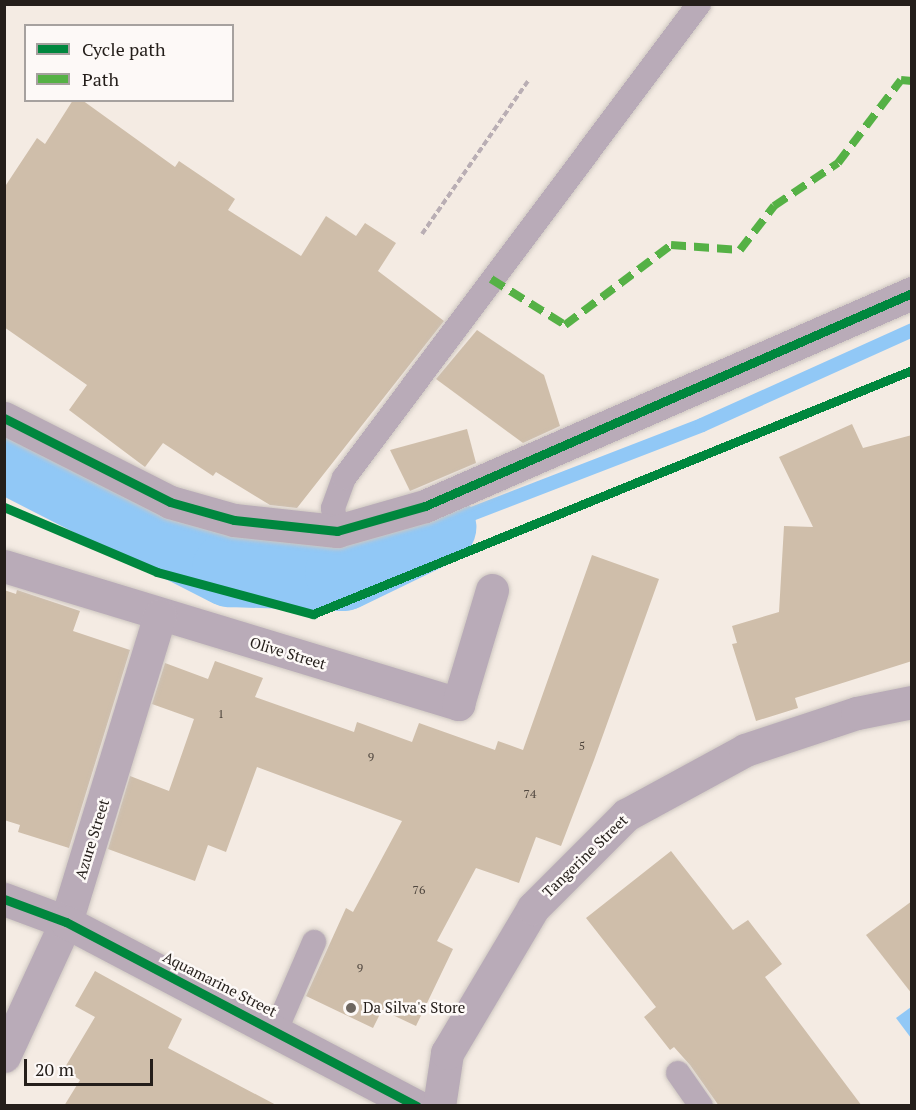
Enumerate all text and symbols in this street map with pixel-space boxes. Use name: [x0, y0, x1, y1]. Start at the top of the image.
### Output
legend: [24, 24, 234, 102]
text: Cycle path: [82, 37, 166, 61]
text: Path: [82, 67, 119, 91]
street label: Olive Street: [248, 633, 328, 673]
house number: 1: [218, 707, 224, 721]
house number: 5: [579, 739, 585, 753]
house number: 9: [368, 750, 374, 764]
house number: 74: [524, 787, 536, 801]
street label: Azure Street: [71, 797, 113, 881]
street label: Tangerine Street: [539, 811, 631, 901]
house number: 76: [413, 883, 425, 897]
street label: Aquamarine Street: [160, 948, 280, 1020]
house number: 9: [357, 961, 363, 975]
place label: Da Silva's Store: [363, 999, 465, 1017]
marker: Da Silva's Store: [344, 1001, 358, 1015]
scale bar: [27, 1047, 156, 1085]
text: 20 m: [35, 1057, 74, 1081]

